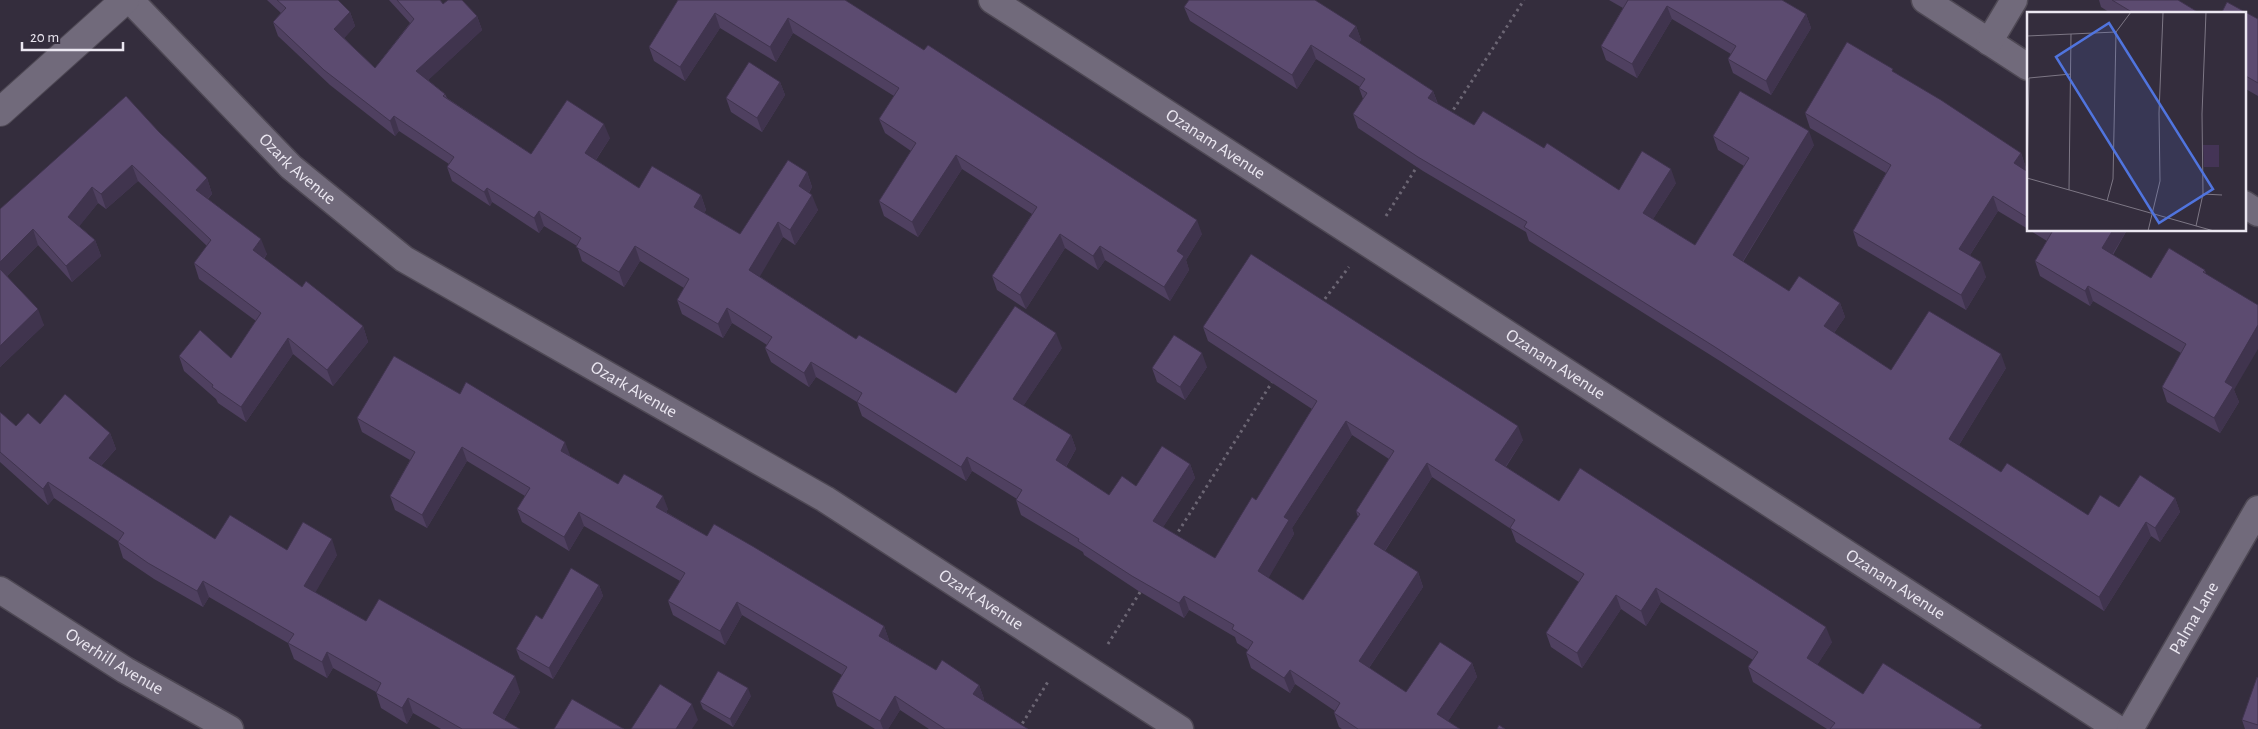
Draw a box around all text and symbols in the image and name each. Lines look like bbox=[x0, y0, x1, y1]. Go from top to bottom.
inset map bbox=[2027, 12, 2246, 231]
scale bar bbox=[22, 20, 124, 52]
text: 20 m bbox=[30, 30, 59, 45]
street label: Ozanam Avenue bbox=[1162, 106, 1268, 183]
street label: Ozark Avenue bbox=[255, 130, 339, 208]
street label: Ozanam Avenue bbox=[1502, 326, 1608, 403]
street label: Ozark Avenue bbox=[587, 358, 680, 422]
street label: Ozanam Avenue bbox=[1842, 546, 1948, 623]
street label: Ozark Avenue bbox=[935, 566, 1026, 634]
street label: Palma Lane bbox=[2166, 579, 2222, 658]
street label: Overhill Avenue bbox=[62, 625, 166, 698]

